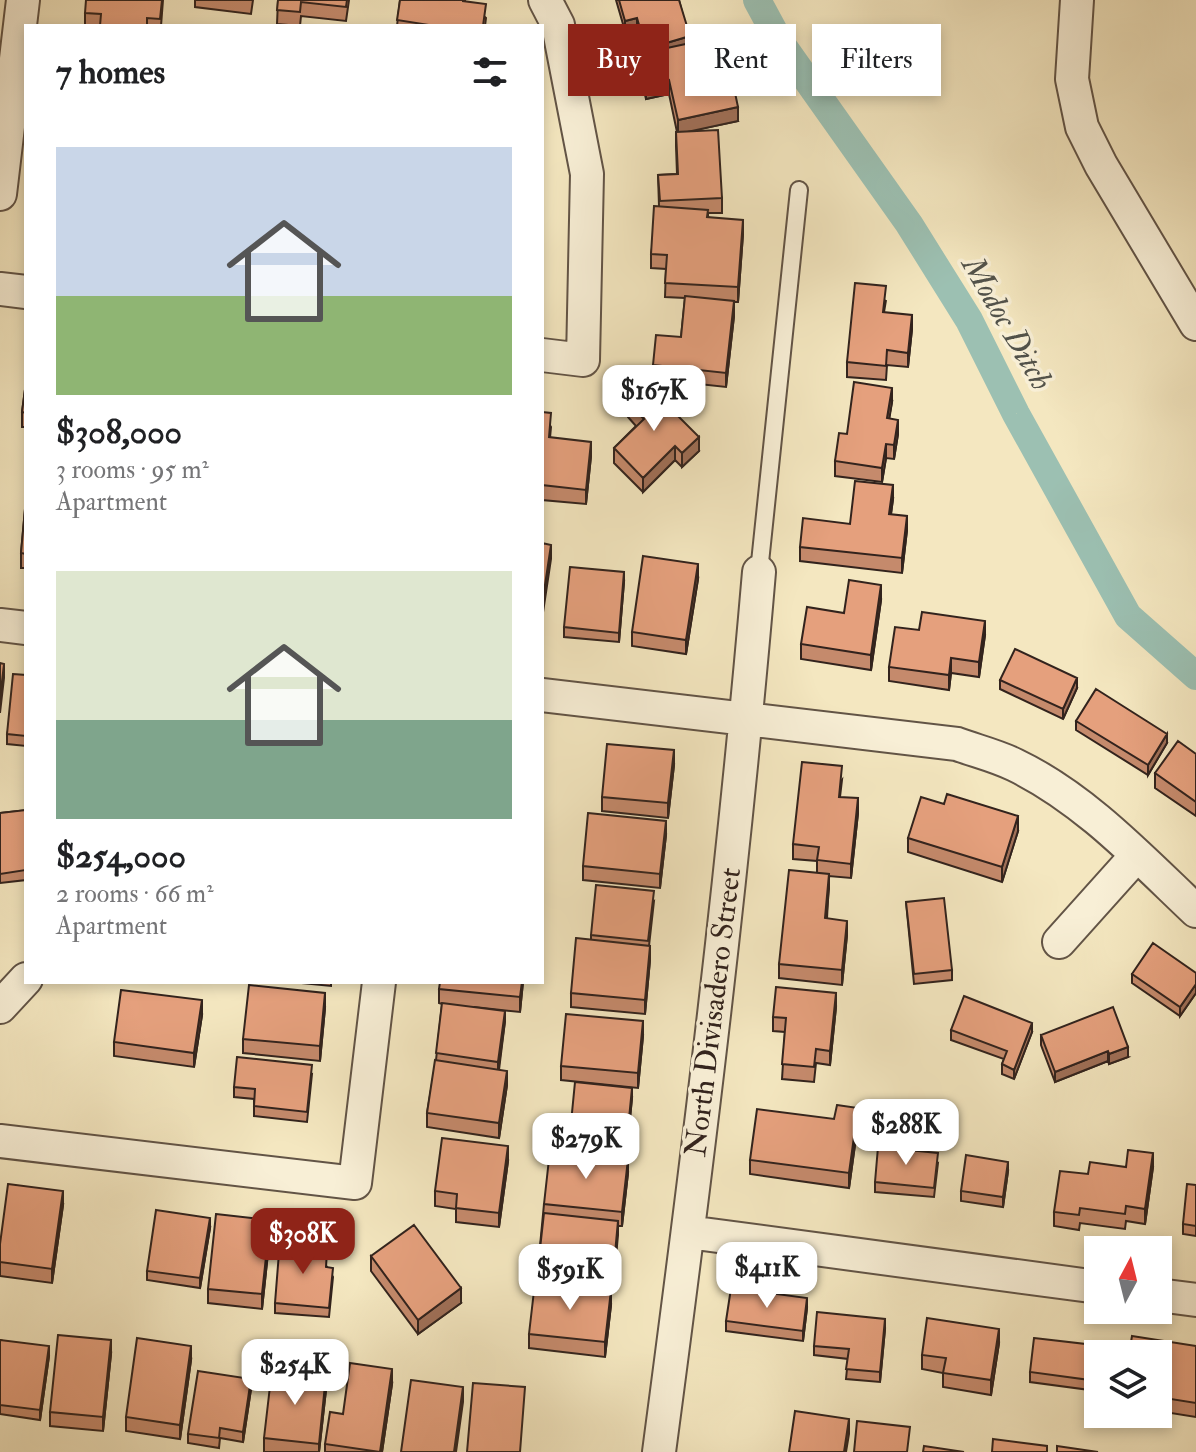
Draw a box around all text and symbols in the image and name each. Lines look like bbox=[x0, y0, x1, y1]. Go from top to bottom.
chip: Buy bbox=[568, 24, 669, 96]
chip: Rent bbox=[685, 24, 796, 96]
chip: Filters bbox=[812, 24, 941, 96]
icon: filters bbox=[468, 50, 512, 94]
text: 7 homes bbox=[56, 51, 165, 94]
icon: home bbox=[212, 199, 356, 343]
water label: Modoc Ditch bbox=[952, 247, 1061, 397]
pin: $167K bbox=[598, 365, 710, 433]
text: $167K bbox=[620, 375, 688, 407]
text: $308,000 bbox=[56, 411, 182, 454]
text: 3 rooms · 95 m² bbox=[56, 454, 209, 486]
text: Apartment bbox=[56, 486, 167, 518]
icon: home bbox=[212, 623, 356, 767]
text: $254,000 bbox=[56, 835, 186, 878]
street label: North Divisadero Street bbox=[677, 865, 749, 1159]
text: 2 rooms · 66 m² bbox=[56, 878, 214, 910]
text: Apartment bbox=[56, 910, 167, 942]
pin: $288K bbox=[850, 1099, 962, 1167]
text: $288K bbox=[871, 1109, 941, 1141]
pin: $279K bbox=[530, 1113, 642, 1181]
text: $279K bbox=[550, 1123, 622, 1155]
pin: $308K bbox=[247, 1208, 359, 1276]
text: $308K bbox=[269, 1218, 337, 1250]
north arrow bbox=[1084, 1236, 1172, 1324]
map controls bbox=[1084, 1236, 1172, 1428]
pin: $411K bbox=[711, 1242, 823, 1310]
pin: $591K bbox=[514, 1244, 626, 1312]
text: $411K bbox=[734, 1252, 800, 1284]
text: $591K bbox=[537, 1254, 603, 1286]
pin: $254K bbox=[239, 1339, 351, 1407]
button: layers bbox=[1084, 1340, 1172, 1428]
text: $254K bbox=[260, 1349, 330, 1381]

